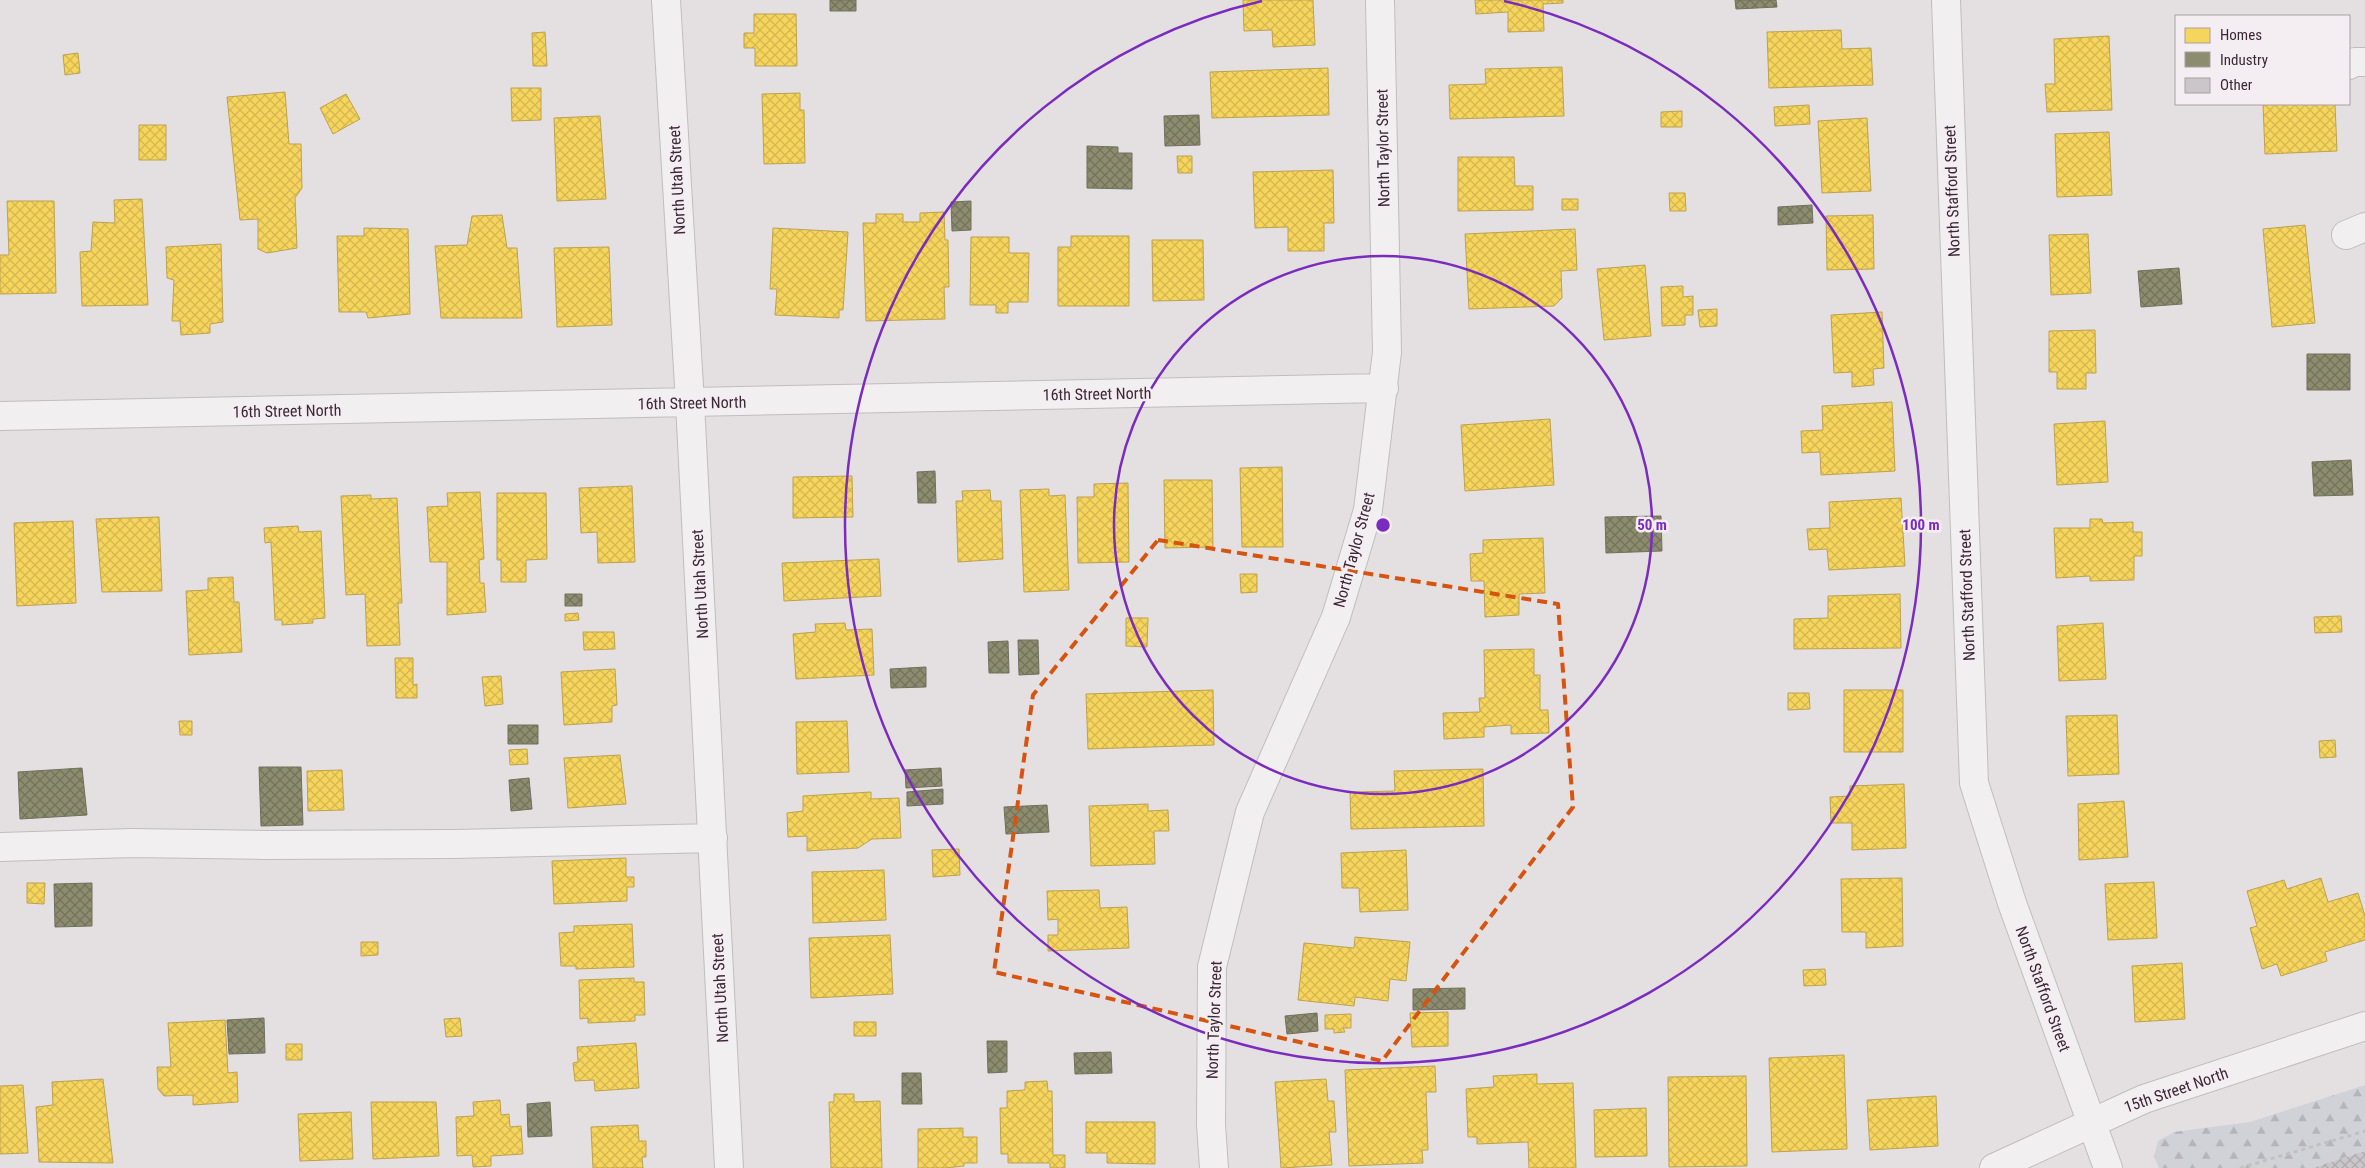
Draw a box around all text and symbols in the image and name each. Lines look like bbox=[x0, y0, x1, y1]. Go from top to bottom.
legend bbox=[2175, 15, 2350, 105]
text: Homes bbox=[2220, 26, 2262, 44]
text: Industry bbox=[2220, 51, 2268, 69]
text: Other bbox=[2220, 76, 2253, 94]
street label: North Taylor Street bbox=[1372, 88, 1394, 207]
street label: North Stafford Street bbox=[1940, 124, 1964, 257]
street label: North Utah Street bbox=[665, 125, 689, 235]
street label: 16th Street North bbox=[1042, 384, 1152, 404]
street label: 16th Street North bbox=[637, 393, 747, 413]
street label: 16th Street North bbox=[232, 401, 342, 421]
street label: North Taylor Street bbox=[1329, 490, 1379, 610]
centre of rings bbox=[1374, 516, 1392, 534]
text: 50 m bbox=[1637, 516, 1667, 534]
text: 100 m bbox=[1902, 516, 1940, 534]
street label: North Stafford Street bbox=[1955, 528, 1979, 661]
street label: North Utah Street bbox=[688, 529, 712, 639]
street label: North Stafford Street bbox=[2011, 924, 2075, 1055]
street label: North Utah Street bbox=[708, 933, 732, 1043]
street label: North Taylor Street bbox=[1202, 960, 1226, 1080]
street label: 15th Street North bbox=[2121, 1063, 2231, 1117]

